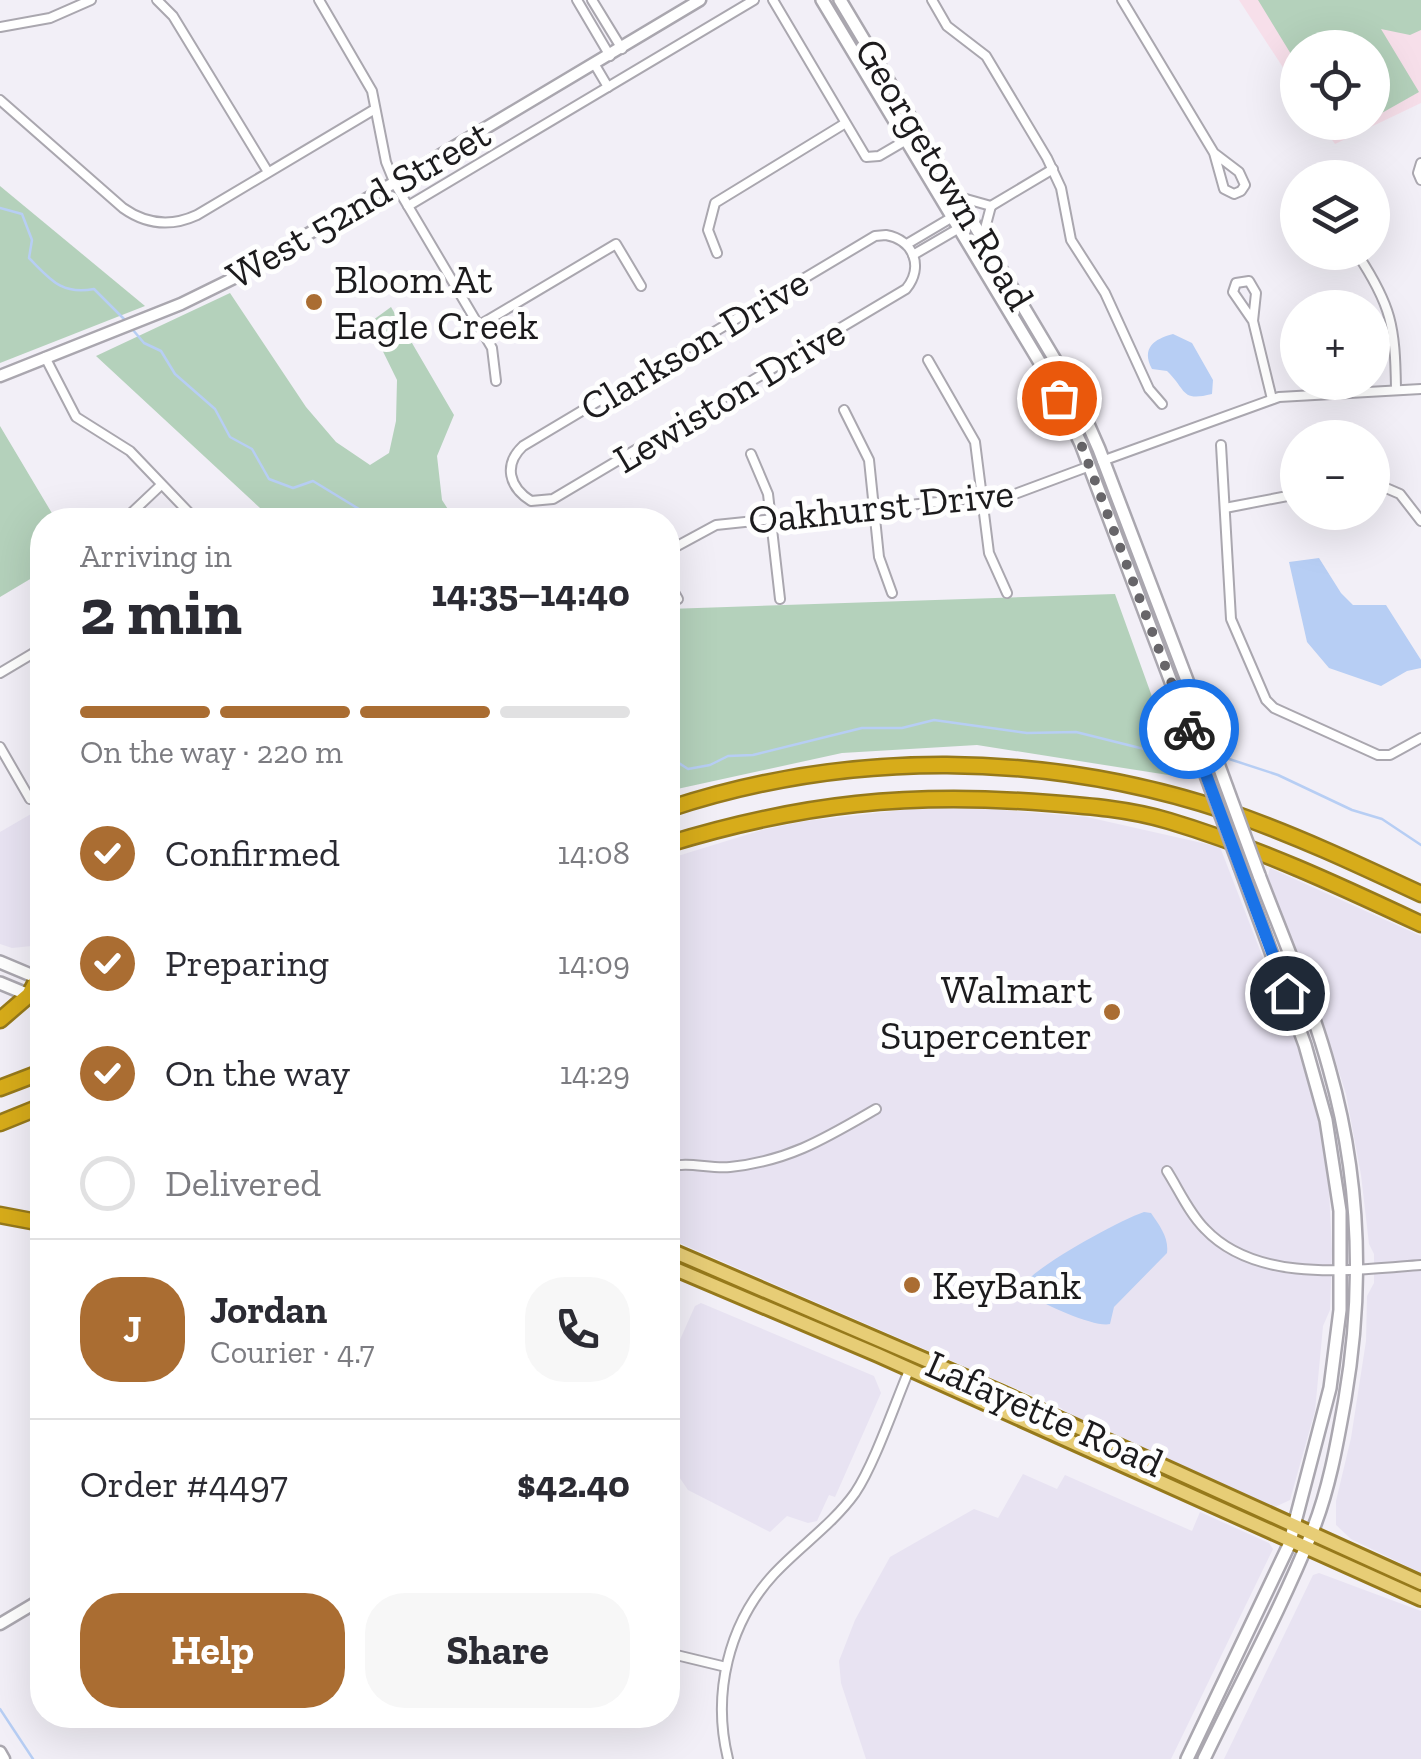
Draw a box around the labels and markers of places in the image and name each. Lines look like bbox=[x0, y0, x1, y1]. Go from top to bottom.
place label: Bloom At Eagle Creek bbox=[334, 255, 539, 349]
marker: Bloom At Eagle Creek bbox=[303, 291, 325, 313]
pin bbox=[1017, 356, 1102, 441]
pin bbox=[1245, 951, 1330, 1036]
place label: Walmart Supercenter bbox=[880, 965, 1092, 1059]
marker: Walmart Supercenter bbox=[1101, 1001, 1123, 1023]
place label: KeyBank bbox=[932, 1261, 1081, 1309]
marker: KeyBank bbox=[901, 1274, 923, 1296]

